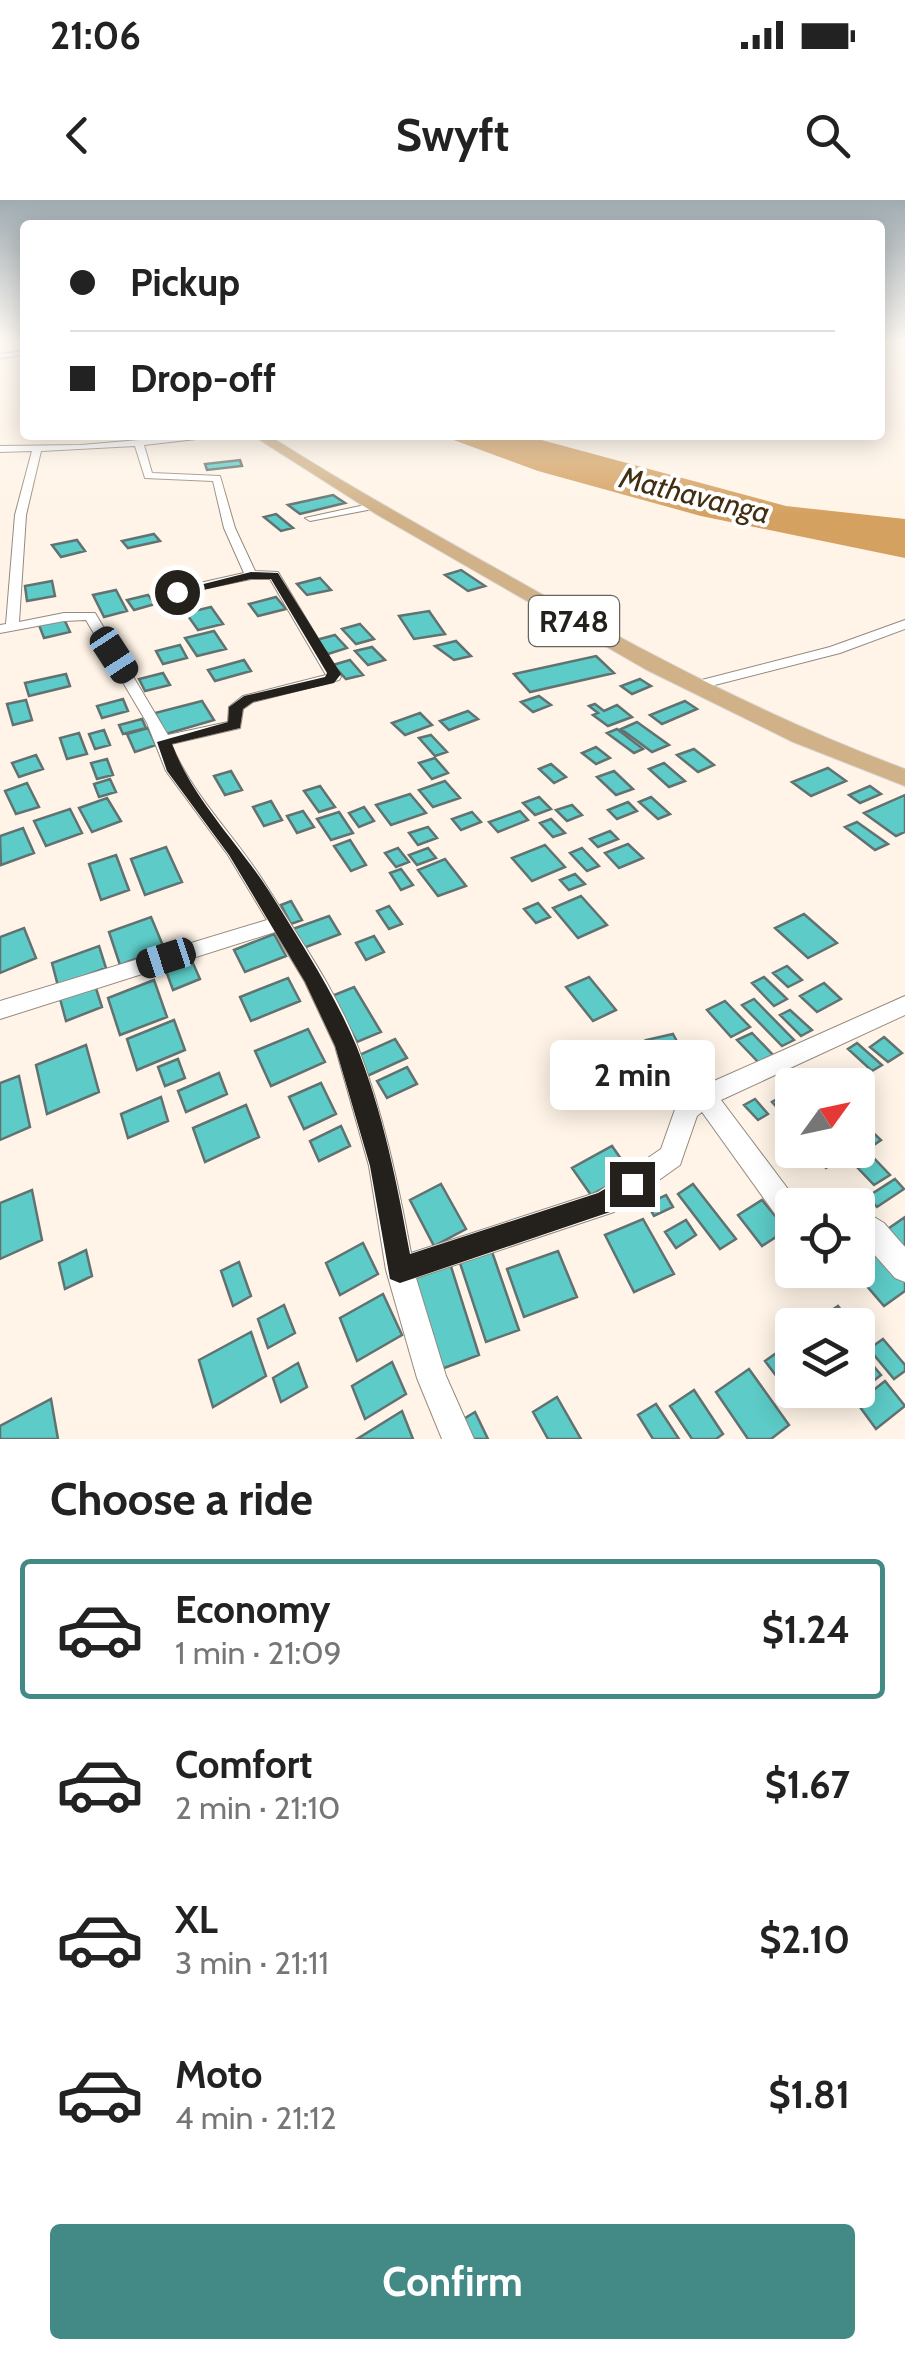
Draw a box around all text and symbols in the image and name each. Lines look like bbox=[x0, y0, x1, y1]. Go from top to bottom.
text: 21:06 bbox=[50, 12, 141, 59]
icon: back bbox=[50, 108, 105, 163]
text: Swyft bbox=[396, 108, 509, 162]
icon: search bbox=[800, 108, 855, 163]
text: Pickup bbox=[130, 259, 240, 306]
text: Drop-off bbox=[130, 355, 276, 402]
water label: Mathavanga bbox=[615, 458, 774, 531]
route start bbox=[155, 570, 200, 615]
road number: R748 bbox=[529, 596, 619, 646]
car bbox=[85, 622, 143, 688]
car bbox=[133, 934, 199, 982]
callout: 2 min bbox=[550, 1039, 714, 1109]
text: 2 min bbox=[594, 1055, 671, 1094]
north arrow bbox=[775, 1068, 875, 1168]
map controls bbox=[775, 1068, 875, 1408]
route end bbox=[610, 1162, 655, 1207]
button: locate bbox=[775, 1188, 875, 1288]
button: layers bbox=[775, 1308, 875, 1408]
text: Choose a ride bbox=[50, 1472, 313, 1526]
icon: car bbox=[55, 1584, 145, 1674]
text: Economy bbox=[175, 1586, 330, 1633]
text: $1.24 bbox=[762, 1606, 850, 1653]
text: 1 min · 21:09 bbox=[175, 1633, 342, 1672]
icon: car bbox=[55, 1739, 145, 1829]
text: Comfort bbox=[175, 1741, 312, 1788]
text: $1.67 bbox=[765, 1761, 850, 1808]
text: 2 min · 21:10 bbox=[175, 1788, 340, 1827]
icon: car bbox=[55, 1894, 145, 1984]
text: XL bbox=[175, 1896, 218, 1943]
text: $2.10 bbox=[759, 1916, 850, 1963]
text: 3 min · 21:11 bbox=[175, 1943, 329, 1982]
icon: car bbox=[55, 2049, 145, 2139]
text: Moto bbox=[175, 2051, 262, 2098]
text: $1.81 bbox=[769, 2071, 850, 2118]
text: 4 min · 21:12 bbox=[175, 2098, 337, 2137]
button: Confirm bbox=[50, 2224, 855, 2339]

